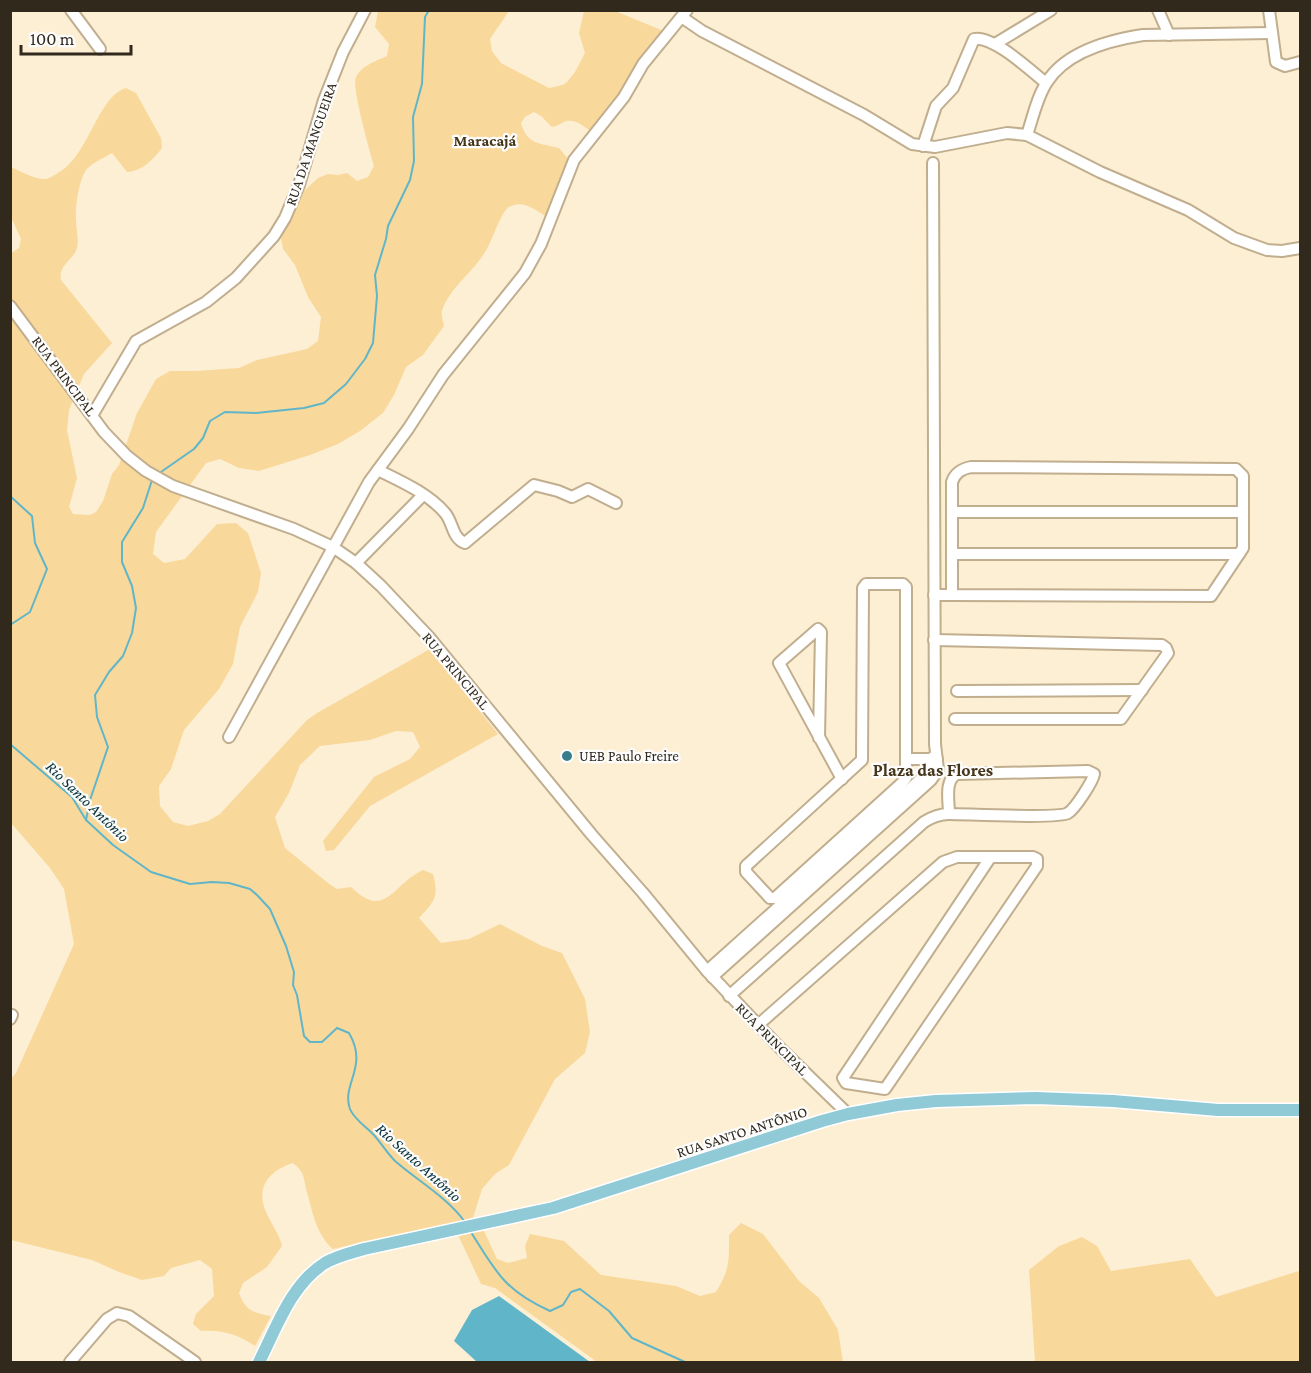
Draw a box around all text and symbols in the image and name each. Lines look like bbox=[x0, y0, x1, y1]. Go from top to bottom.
scale bar bbox=[21, 18, 130, 56]
text: 100 m bbox=[30, 29, 75, 49]
street label: RUA DA MANGUEIRA bbox=[282, 80, 340, 208]
district label: Maracajá bbox=[454, 132, 517, 150]
street label: RUA PRINCIPAL bbox=[29, 333, 99, 419]
street label: RUA PRINCIPAL bbox=[419, 629, 493, 713]
place label: UEB Paulo Freire bbox=[579, 748, 679, 764]
marker: UEB Paulo Freire bbox=[560, 749, 574, 763]
water label: Rio Santo Antônio bbox=[43, 758, 133, 845]
district label: Plaza das Flores bbox=[873, 760, 993, 780]
street label: RUA PRINCIPAL bbox=[733, 1000, 812, 1079]
street label: RUA SANTO ANTÔNIO bbox=[675, 1103, 809, 1161]
water label: Rio Santo Antônio bbox=[373, 1120, 465, 1205]

